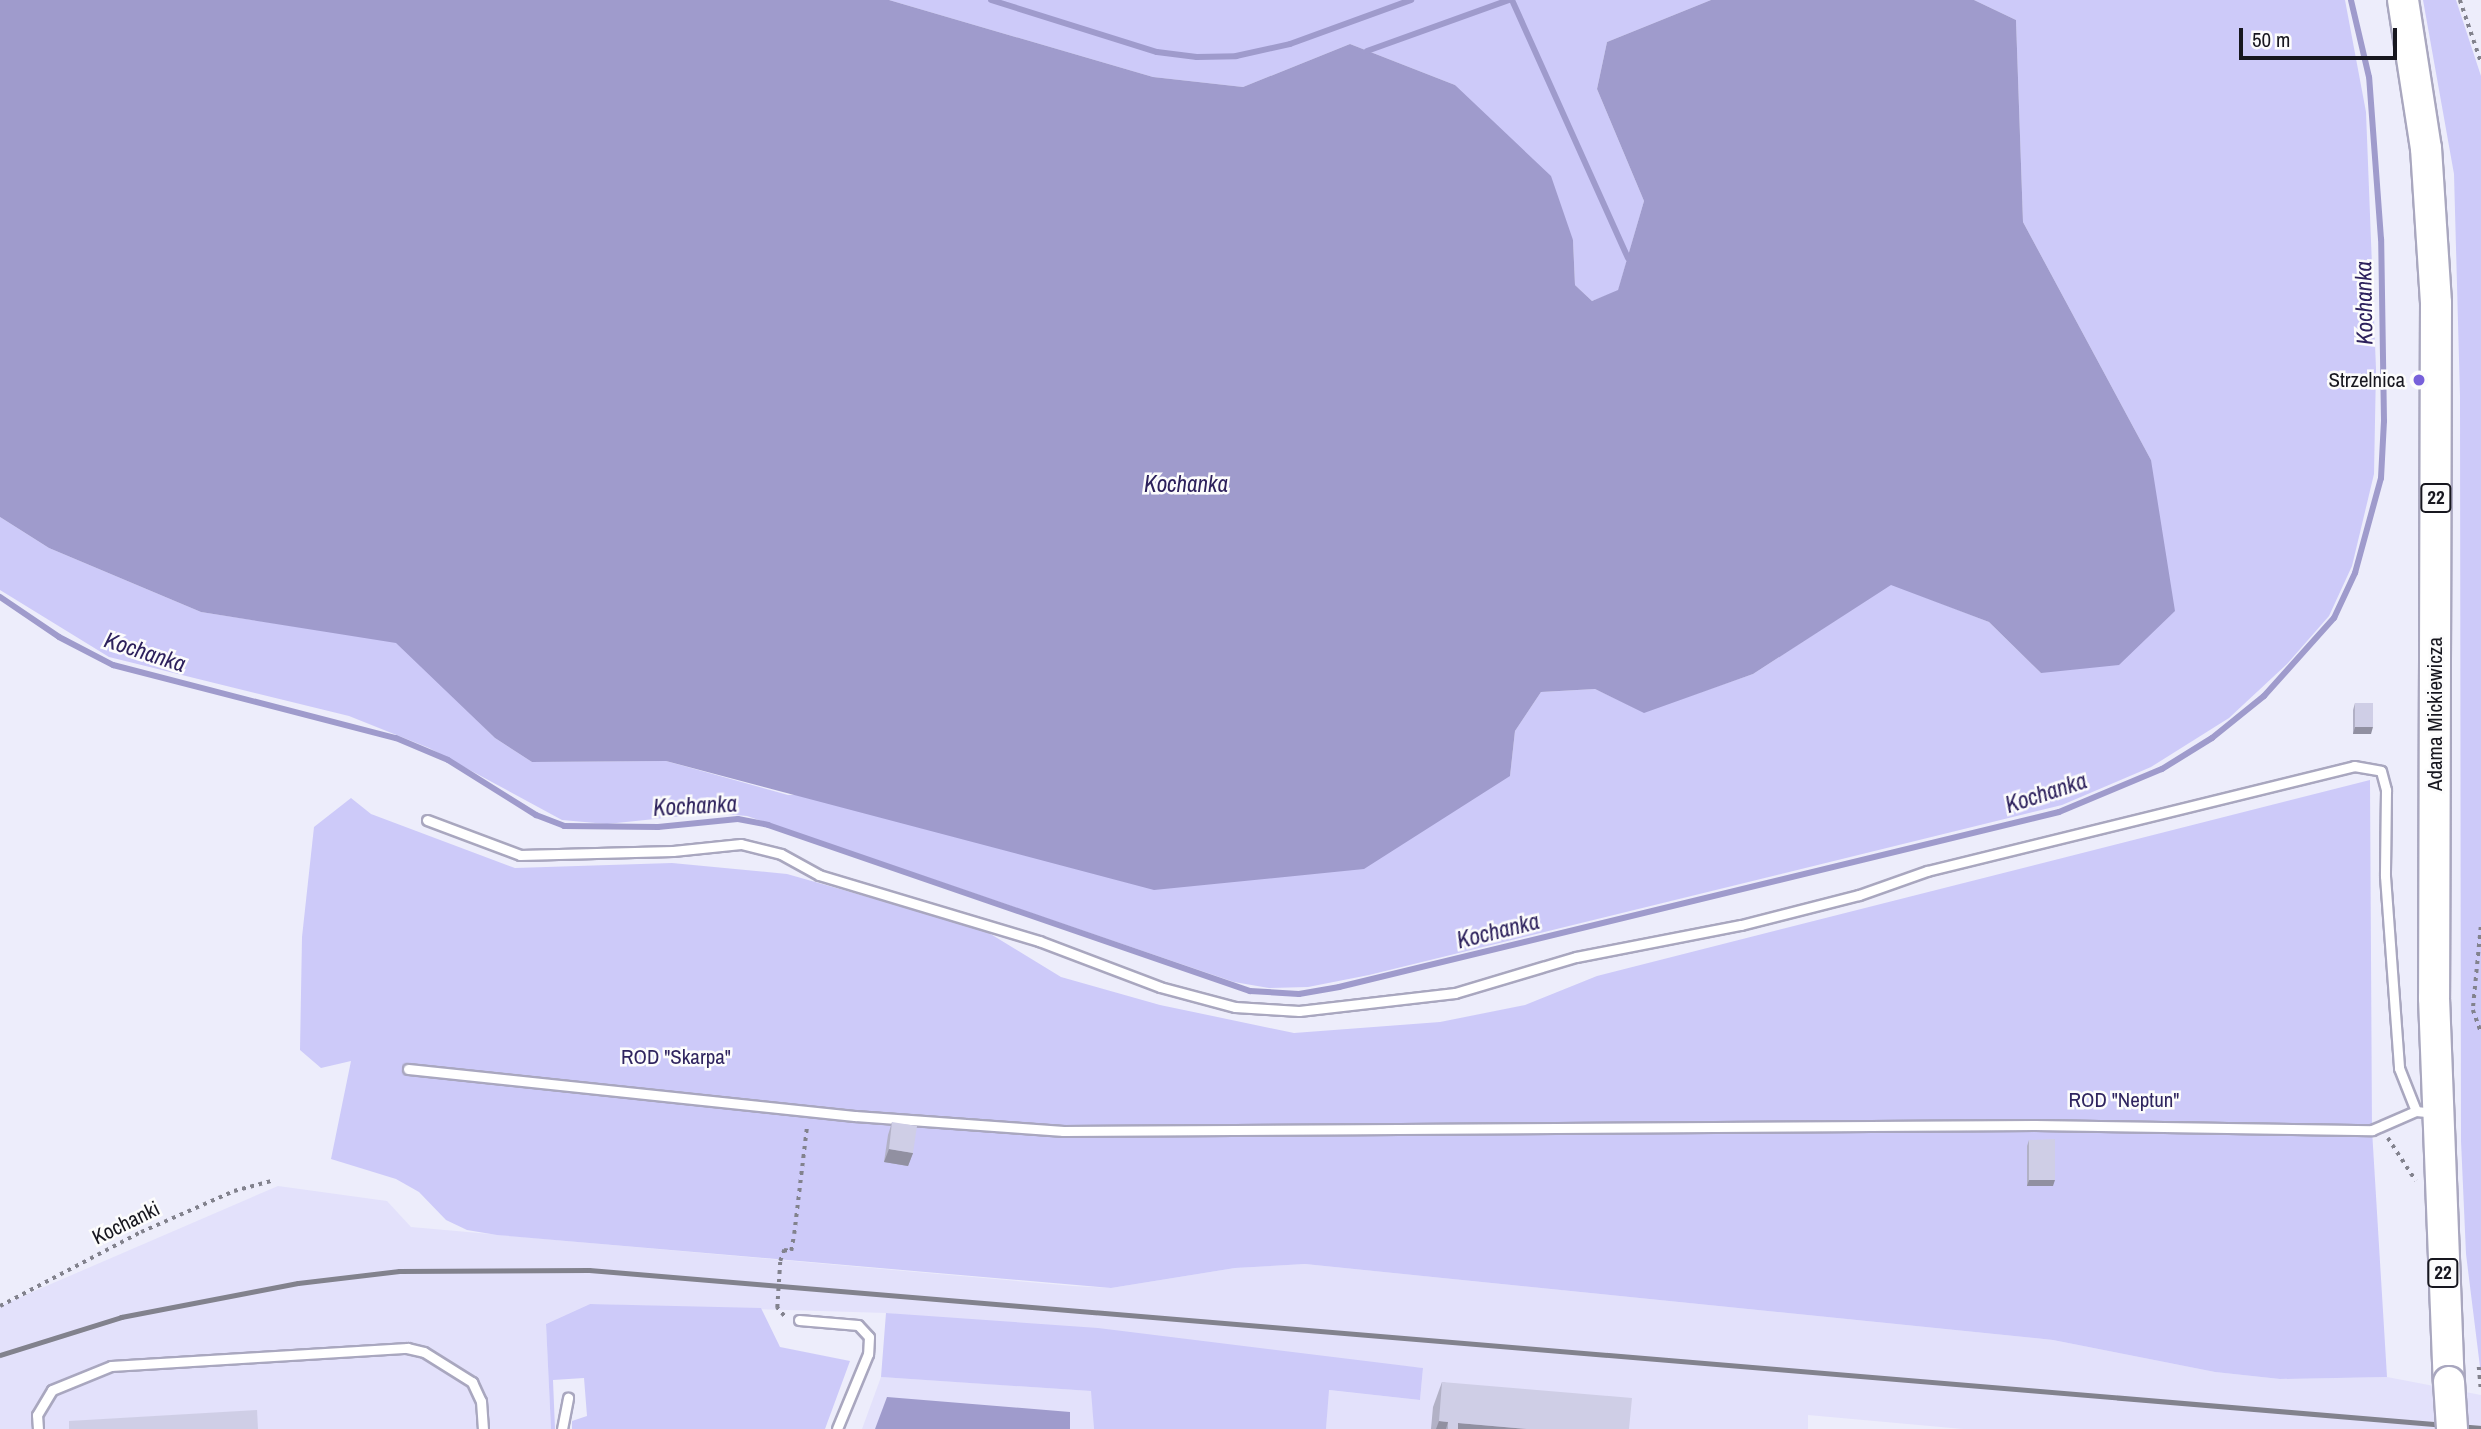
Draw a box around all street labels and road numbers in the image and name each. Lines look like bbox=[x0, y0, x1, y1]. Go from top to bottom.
road number: 22 bbox=[2420, 482, 2452, 513]
street label: Adama Mickiewicza bbox=[2422, 637, 2448, 791]
street label: Kochanki bbox=[88, 1196, 164, 1250]
road number: 22 bbox=[2427, 1258, 2459, 1288]

